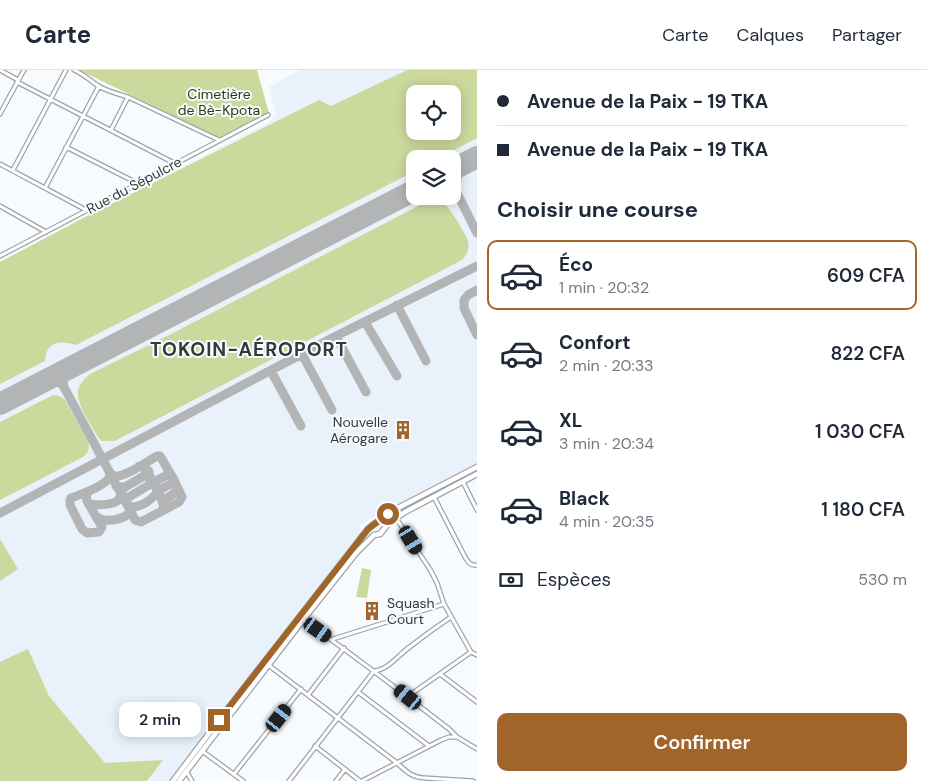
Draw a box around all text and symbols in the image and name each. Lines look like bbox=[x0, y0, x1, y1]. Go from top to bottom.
text: Carte bbox=[25, 19, 91, 50]
text: Carte bbox=[662, 23, 709, 47]
text: Calques bbox=[737, 23, 804, 47]
text: Partager bbox=[832, 23, 902, 47]
park label: Cimetière de Bè-Kpota bbox=[178, 85, 260, 119]
map controls bbox=[406, 85, 461, 205]
button: locate bbox=[406, 85, 461, 140]
text: Avenue de la Paix - 19 TKA bbox=[527, 89, 768, 114]
text: Avenue de la Paix - 19 TKA bbox=[527, 137, 768, 162]
button: layers bbox=[406, 150, 461, 205]
street label: Rue du Sépulcre bbox=[83, 152, 185, 218]
text: Choisir une course bbox=[497, 195, 698, 224]
text: Éco bbox=[559, 252, 593, 277]
icon: car bbox=[499, 253, 544, 298]
text: 609 CFA bbox=[827, 263, 905, 288]
text: 1 min · 20:32 bbox=[559, 277, 649, 298]
text: Confort bbox=[559, 330, 631, 355]
icon: car bbox=[499, 331, 544, 376]
district label: TOKOIN-AÉROPORT bbox=[150, 337, 348, 362]
text: 822 CFA bbox=[831, 341, 905, 366]
text: 2 min · 20:33 bbox=[559, 355, 654, 376]
text: XL bbox=[559, 408, 582, 433]
icon: car bbox=[499, 409, 544, 454]
place label: Nouvelle Aérogare bbox=[330, 413, 388, 447]
building icon: Nouvelle Aérogare bbox=[392, 419, 414, 441]
text: 1 030 CFA bbox=[815, 419, 905, 444]
text: 3 min · 20:34 bbox=[559, 433, 654, 454]
text: Black bbox=[559, 486, 610, 511]
icon: car bbox=[499, 487, 544, 532]
text: 1 180 CFA bbox=[821, 497, 905, 522]
route start bbox=[377, 503, 399, 525]
text: 4 min · 20:35 bbox=[559, 511, 654, 532]
car bbox=[396, 523, 425, 557]
icon: cash bbox=[497, 566, 525, 594]
text: Espèces bbox=[537, 567, 611, 592]
text: 530 m bbox=[858, 569, 907, 590]
place label: Squash Court bbox=[387, 594, 435, 628]
building icon: Squash Court bbox=[361, 600, 383, 622]
car bbox=[301, 615, 334, 645]
car bbox=[391, 682, 424, 712]
callout: 2 min bbox=[119, 702, 202, 738]
car bbox=[263, 702, 294, 734]
text: 2 min bbox=[139, 709, 181, 730]
route end bbox=[208, 709, 230, 731]
button: Confirmer bbox=[497, 713, 907, 771]

